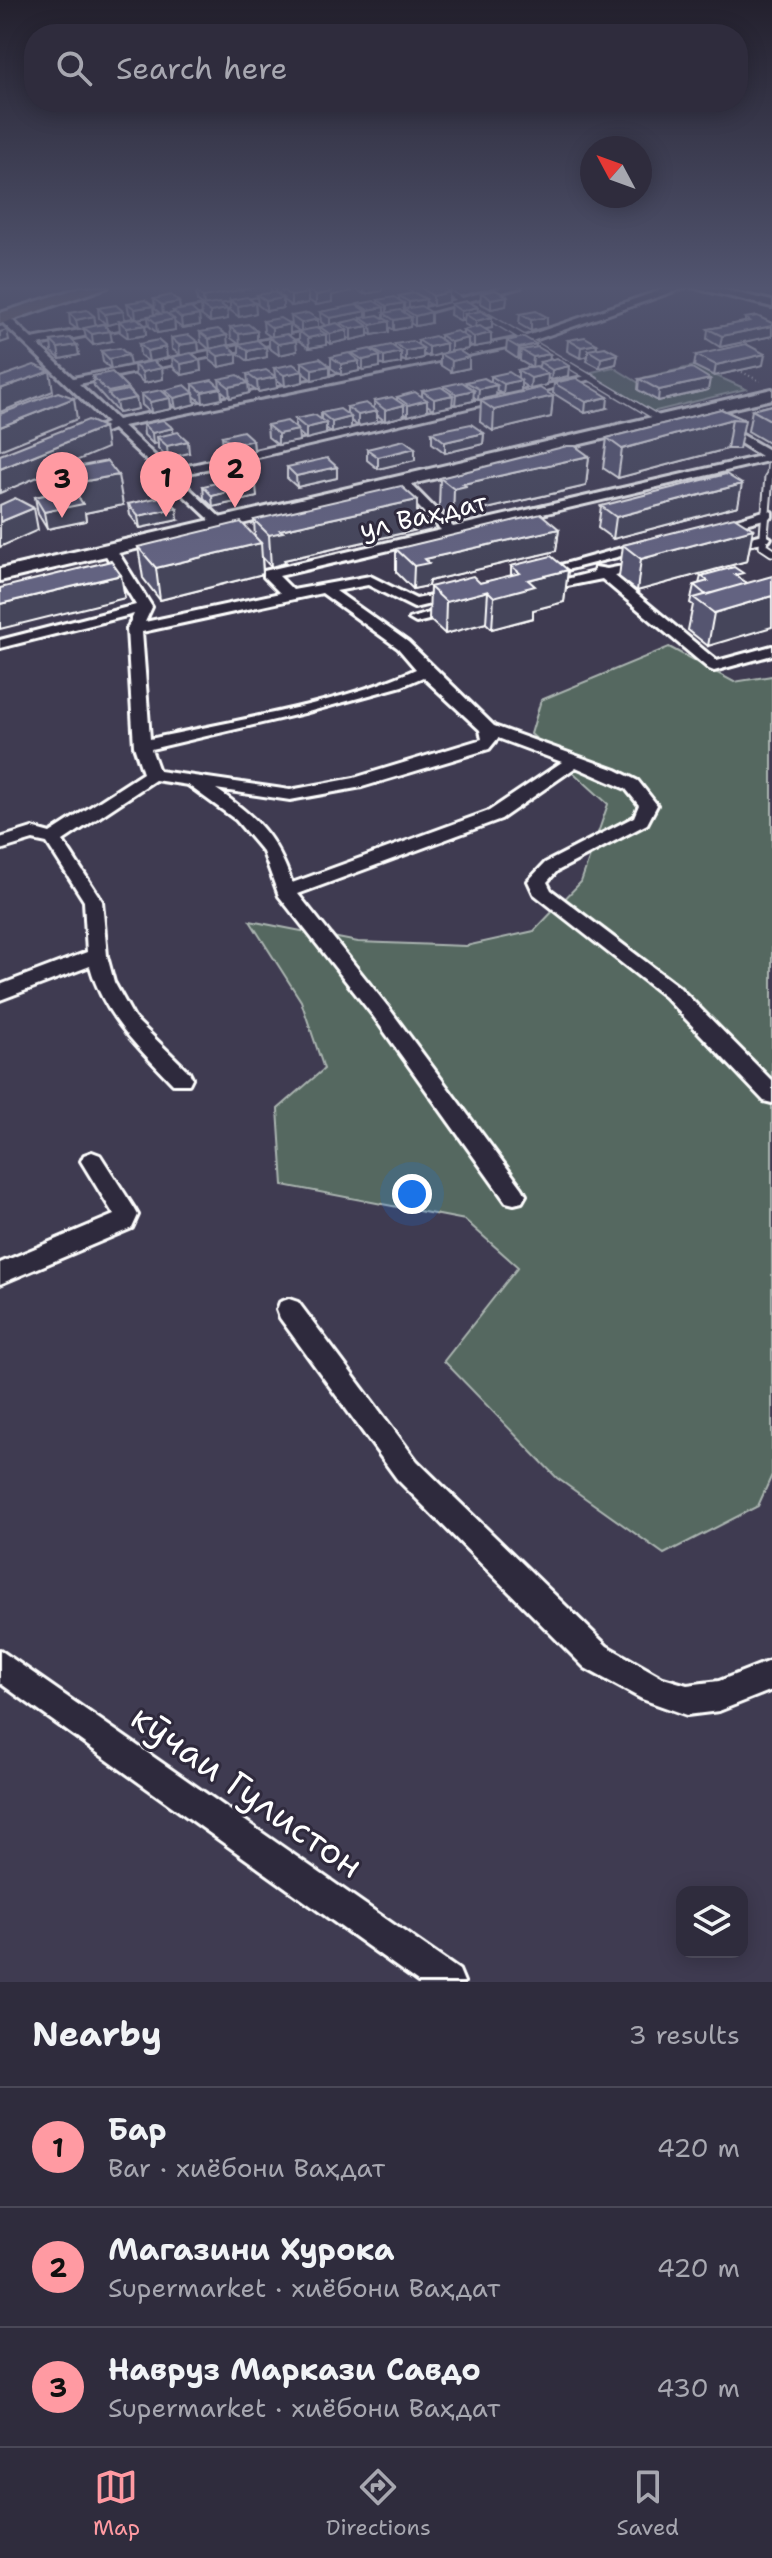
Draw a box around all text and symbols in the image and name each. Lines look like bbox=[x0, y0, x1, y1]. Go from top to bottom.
search box bbox=[24, 24, 748, 112]
icon: search bbox=[52, 46, 96, 90]
text: Search here bbox=[116, 48, 287, 89]
north arrow bbox=[580, 136, 652, 208]
pin: 2 bbox=[209, 442, 261, 508]
pin: 1 bbox=[140, 451, 192, 517]
pin: 3 bbox=[36, 452, 88, 518]
street label: ул Ваҳдат bbox=[356, 483, 491, 547]
your location bbox=[392, 1174, 432, 1214]
street label: кӯчаи Гулистон bbox=[121, 1693, 373, 1889]
map controls bbox=[676, 1886, 748, 1958]
button: layers bbox=[676, 1886, 748, 1958]
text: Nearby bbox=[32, 2011, 162, 2057]
text: 3 results bbox=[628, 2017, 740, 2052]
text: Бар bbox=[108, 2109, 166, 2150]
text: 1 bbox=[52, 2130, 64, 2165]
text: 420 m bbox=[657, 2130, 740, 2165]
text: Bar · хиёбони Ваҳдат bbox=[108, 2150, 385, 2185]
text: Магазини Хурока bbox=[108, 2229, 395, 2270]
text: 2 bbox=[49, 2250, 67, 2285]
text: 420 m bbox=[657, 2250, 740, 2285]
text: Supermarket · хиёбони Ваҳдат bbox=[108, 2270, 500, 2305]
text: Навруз Маркази Савдо bbox=[108, 2349, 481, 2390]
text: 3 bbox=[49, 2370, 67, 2405]
text: 430 m bbox=[656, 2370, 740, 2405]
text: Supermarket · хиёбони Ваҳдат bbox=[108, 2390, 500, 2425]
tab: Map bbox=[93, 2465, 140, 2542]
tab: Directions bbox=[326, 2465, 431, 2542]
tab: Saved bbox=[617, 2465, 679, 2542]

